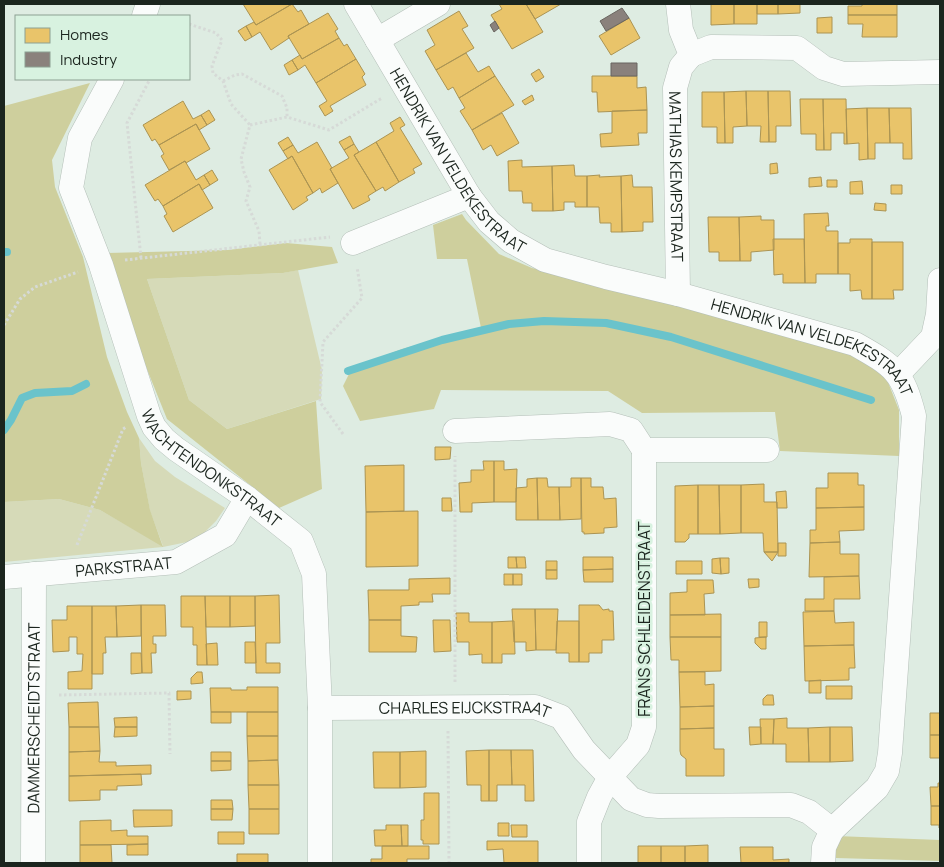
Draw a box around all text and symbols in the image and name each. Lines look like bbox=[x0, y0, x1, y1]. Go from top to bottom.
legend bbox=[15, 15, 190, 80]
text: Homes bbox=[60, 24, 109, 45]
text: Industry bbox=[60, 49, 117, 70]
street label: HENDRIK VAN VELDEKESTRAAT bbox=[385, 64, 531, 259]
street label: MATHIAS KEMPSTRAAT bbox=[664, 91, 689, 262]
street label: HENDRIK VAN VELDEKESTRAAT bbox=[708, 293, 918, 399]
street label: WACHTENDONKSTRAAT bbox=[136, 406, 286, 532]
street label: FRANS SCHLEIDENSTRAAT bbox=[633, 521, 655, 717]
street label: PARKSTRAAT bbox=[74, 551, 173, 582]
street label: DAMMERSCHEIDTSTRAAT bbox=[22, 622, 45, 813]
street label: CHARLES EIJCKSTRAAT bbox=[379, 696, 554, 723]

